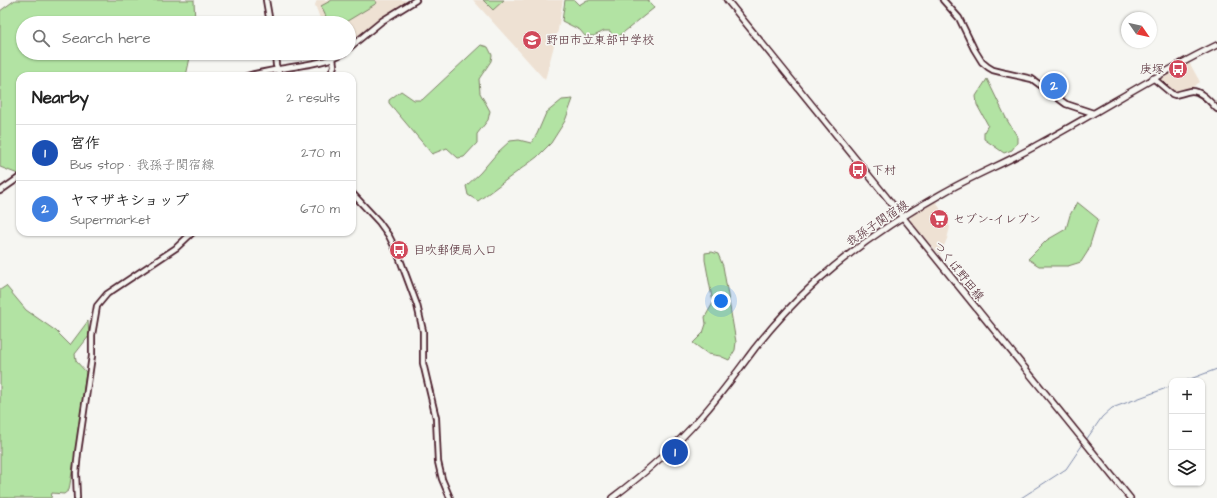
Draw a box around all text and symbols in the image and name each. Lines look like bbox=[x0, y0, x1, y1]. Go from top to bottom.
north arrow bbox=[1121, 12, 1157, 48]
search box bbox=[16, 16, 356, 60]
icon: search bbox=[30, 27, 52, 49]
text: Search here bbox=[62, 28, 151, 49]
school or university icon: 野田市立東部中学校 bbox=[521, 29, 543, 51]
place label: 野田市立東部中学校 bbox=[546, 32, 654, 49]
bus stop icon: 庚塚 bbox=[1167, 58, 1189, 80]
place label: 庚塚 bbox=[1140, 61, 1164, 78]
pin: 2 bbox=[1041, 71, 1067, 101]
text: Nearby bbox=[32, 86, 89, 110]
text: 2 results bbox=[286, 89, 340, 107]
text: 宮作 bbox=[70, 133, 100, 154]
text: 1 bbox=[44, 144, 46, 162]
text: 270 m bbox=[301, 144, 340, 162]
text: Bus stop · 我孫子関宿線 bbox=[70, 156, 214, 174]
bus stop icon: 下村 bbox=[847, 159, 869, 181]
place label: 下村 bbox=[872, 162, 896, 179]
text: ヤマザキショップ bbox=[70, 190, 189, 211]
street label: 我孫子関宿線 bbox=[843, 196, 912, 251]
text: 2 bbox=[41, 200, 49, 218]
text: 670 m bbox=[300, 200, 340, 218]
supermarket icon: セブン-イレブン bbox=[928, 208, 950, 230]
text: Supermarket bbox=[70, 211, 151, 229]
place label: セブン-イレブン bbox=[953, 211, 1041, 228]
street label: つくば野田線 bbox=[929, 238, 988, 305]
bus stop icon: 目吹郵便局入口 bbox=[388, 239, 410, 261]
place label: 目吹郵便局入口 bbox=[413, 242, 497, 259]
your location bbox=[711, 291, 731, 311]
map controls bbox=[1169, 378, 1205, 486]
button: + bbox=[1169, 378, 1205, 414]
button: − bbox=[1169, 414, 1205, 450]
pin: 1 bbox=[662, 437, 688, 467]
button: layers bbox=[1169, 450, 1205, 486]

